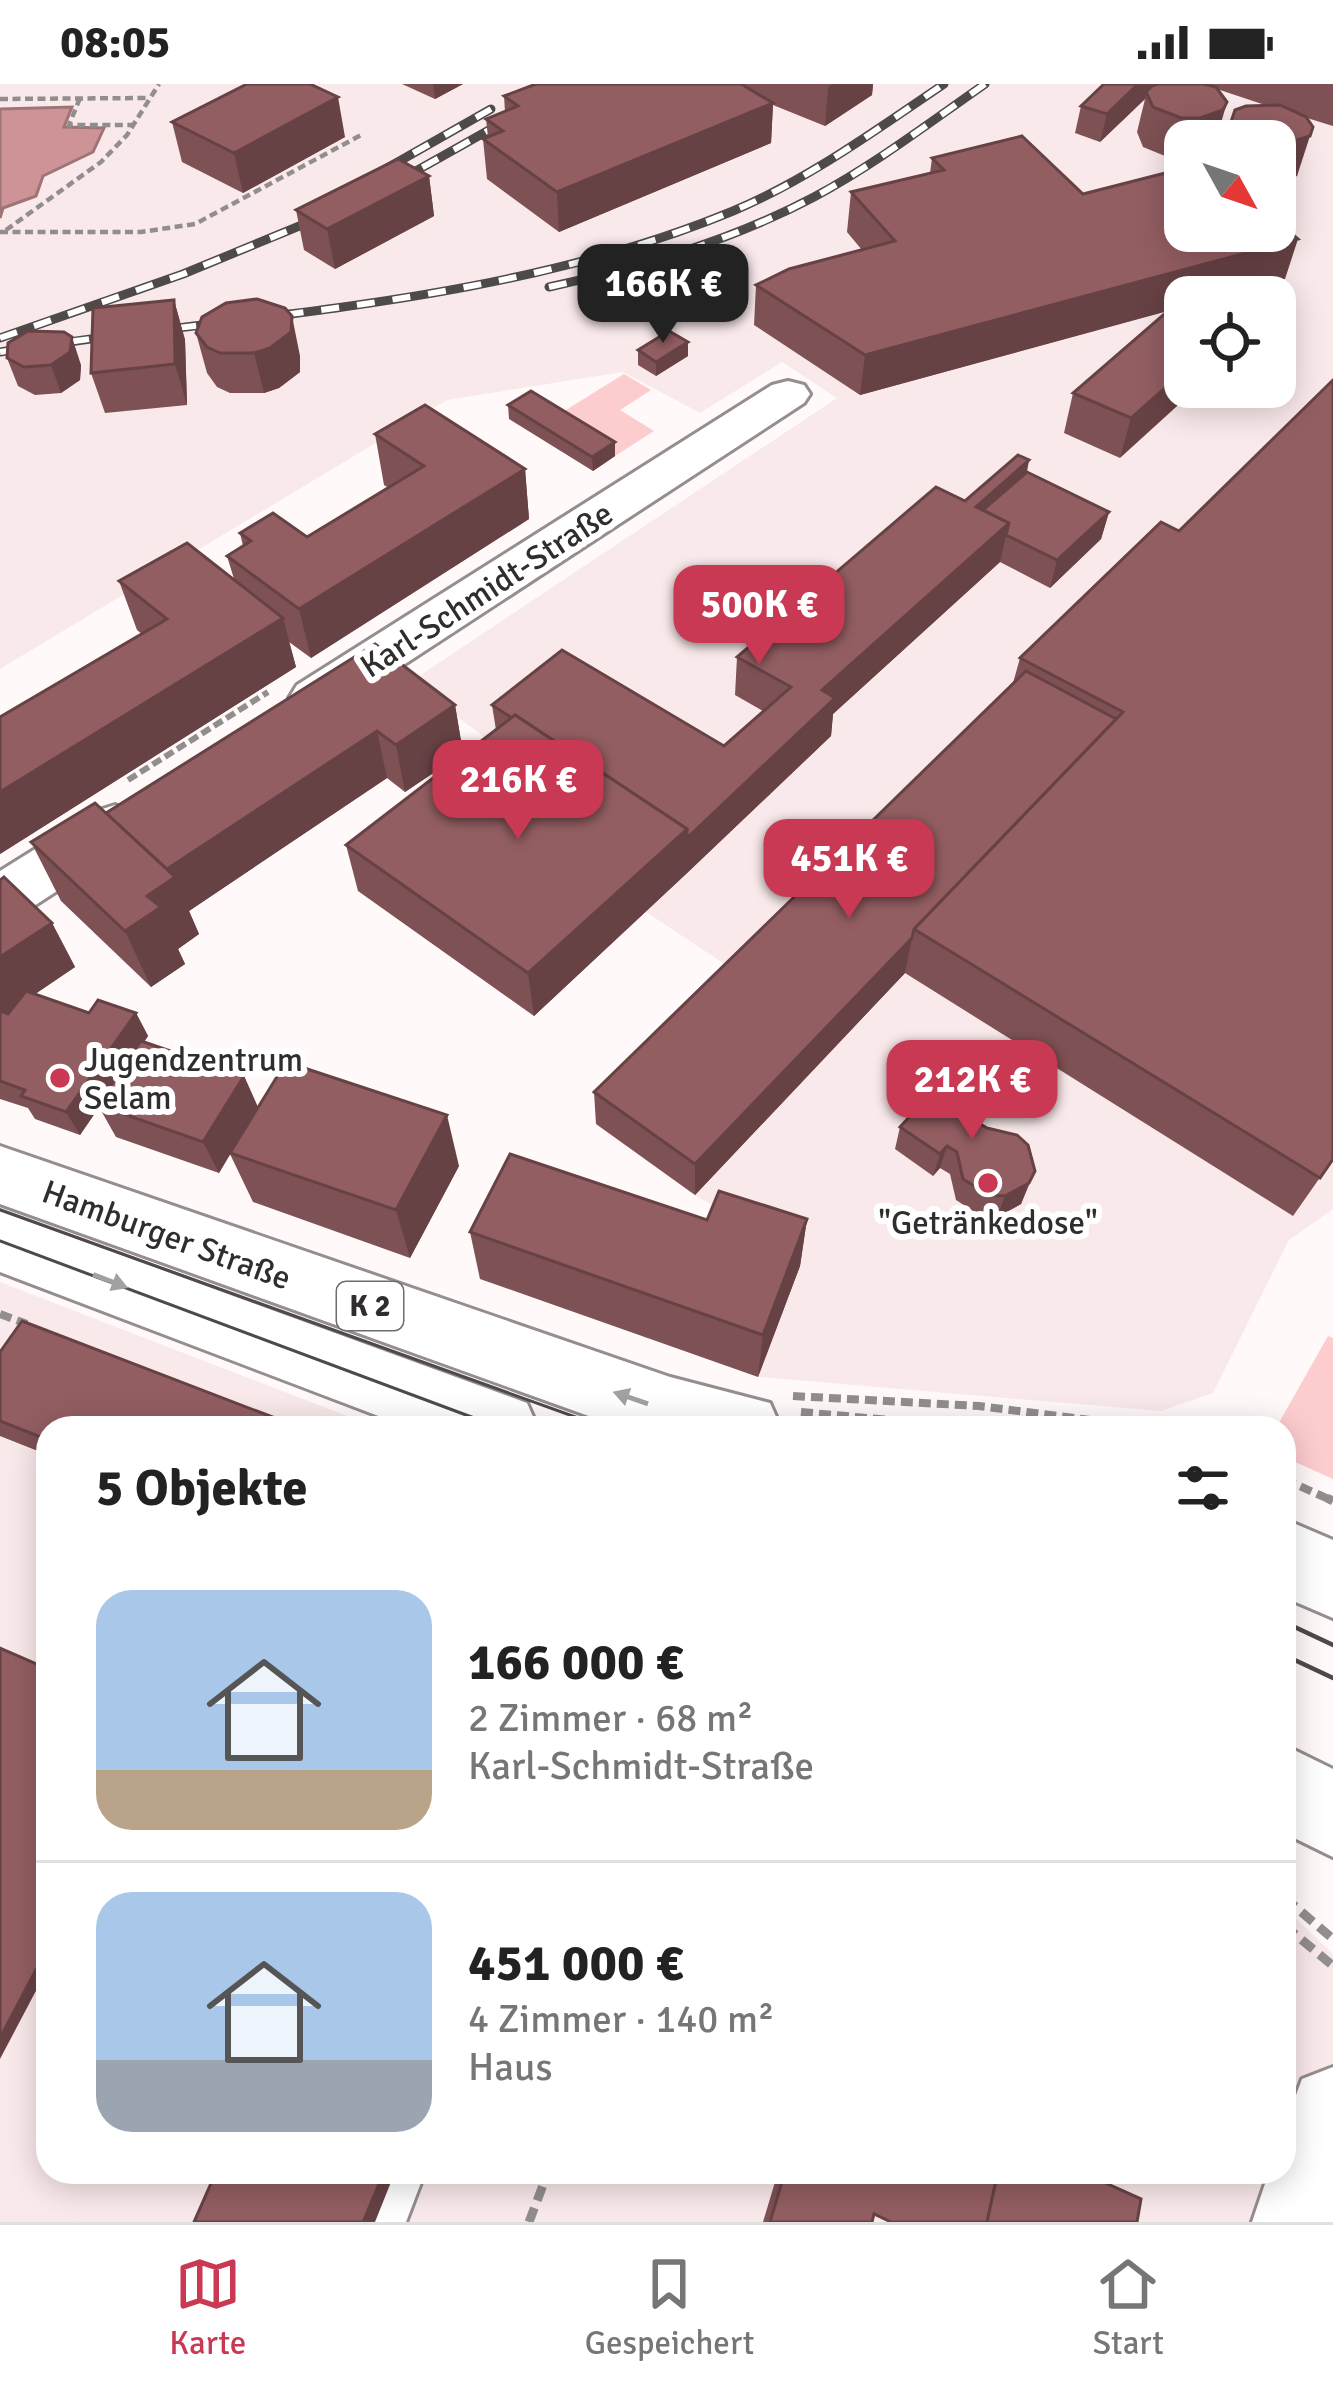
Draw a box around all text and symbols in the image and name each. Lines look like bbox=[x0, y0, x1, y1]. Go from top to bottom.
text: 08:05 bbox=[60, 15, 170, 70]
north arrow bbox=[1164, 120, 1296, 252]
map controls bbox=[1164, 120, 1296, 408]
pin: 166K € bbox=[565, 244, 761, 346]
text: 166K € bbox=[604, 259, 722, 307]
button: locate bbox=[1164, 276, 1296, 408]
street label: Karl-Schmidt-Straße bbox=[353, 493, 621, 687]
pin: 500K € bbox=[661, 565, 857, 667]
text: 500K € bbox=[700, 580, 818, 628]
pin: 216K € bbox=[420, 740, 616, 842]
text: 216K € bbox=[459, 755, 577, 803]
pin: 451K € bbox=[751, 819, 947, 921]
text: 451K € bbox=[790, 834, 908, 882]
place label: Jugendzentrum Selam bbox=[84, 1040, 303, 1119]
pin: 212K € bbox=[874, 1040, 1070, 1142]
text: 212K € bbox=[913, 1055, 1031, 1103]
marker: Jugendzentrum Selam bbox=[47, 1065, 73, 1091]
marker: "Getränkedose" bbox=[975, 1170, 1001, 1196]
street label: Hamburger Straße bbox=[37, 1171, 296, 1299]
place label: "Getränkedose" bbox=[878, 1203, 1098, 1244]
one-way arrow bbox=[92, 1273, 128, 1292]
road number: K 2 bbox=[337, 1282, 403, 1330]
one-way arrow bbox=[612, 1387, 649, 1406]
icon: filters bbox=[1170, 1455, 1236, 1521]
text: 5 Objekte bbox=[96, 1457, 308, 1520]
text: 166 000 € bbox=[468, 1631, 683, 1694]
icon: home bbox=[192, 1638, 336, 1782]
text: 2 Zimmer · 68 m² bbox=[468, 1694, 753, 1742]
text: Karl-Schmidt-Straße bbox=[468, 1742, 814, 1790]
text: 451 000 € bbox=[468, 1932, 683, 1995]
icon: home bbox=[192, 1940, 336, 2084]
text: 4 Zimmer · 140 m² bbox=[468, 1995, 774, 2043]
text: Haus bbox=[468, 2043, 552, 2091]
tab: Karte bbox=[169, 2251, 246, 2364]
tab: Gespeichert bbox=[585, 2251, 754, 2364]
tab: Start bbox=[1093, 2251, 1164, 2364]

